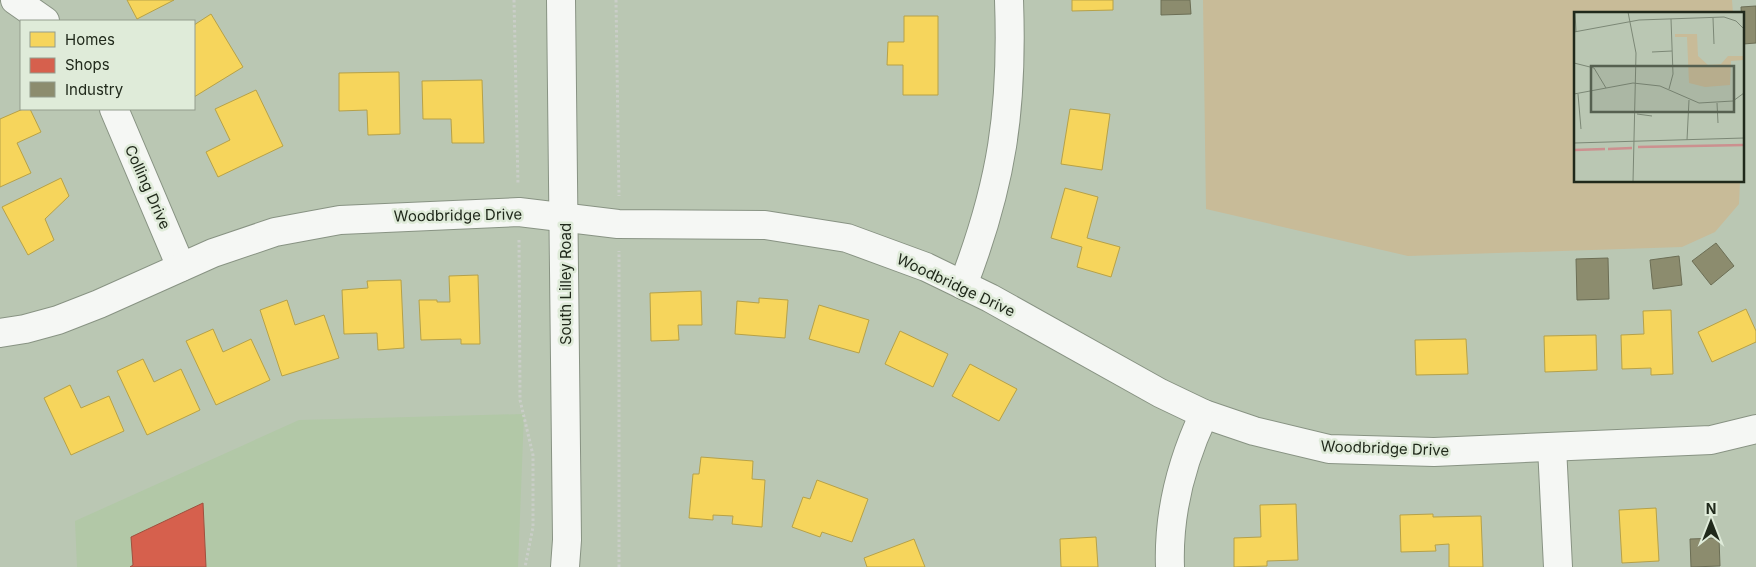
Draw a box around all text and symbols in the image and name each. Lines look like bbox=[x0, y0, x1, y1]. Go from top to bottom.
inset map bbox=[1574, 12, 1744, 182]
legend bbox=[20, 20, 195, 110]
text: Homes bbox=[65, 30, 115, 49]
text: Shops bbox=[65, 55, 110, 74]
text: Industry bbox=[65, 80, 124, 99]
street label: Colling Drive bbox=[121, 142, 175, 232]
street label: Woodbridge Drive bbox=[394, 204, 522, 226]
street label: South Lilley Road bbox=[556, 223, 575, 345]
street label: Woodbridge Drive bbox=[894, 249, 1018, 321]
street label: Woodbridge Drive bbox=[1320, 436, 1450, 460]
north arrow bbox=[1686, 497, 1736, 547]
text: N bbox=[1706, 500, 1716, 517]

